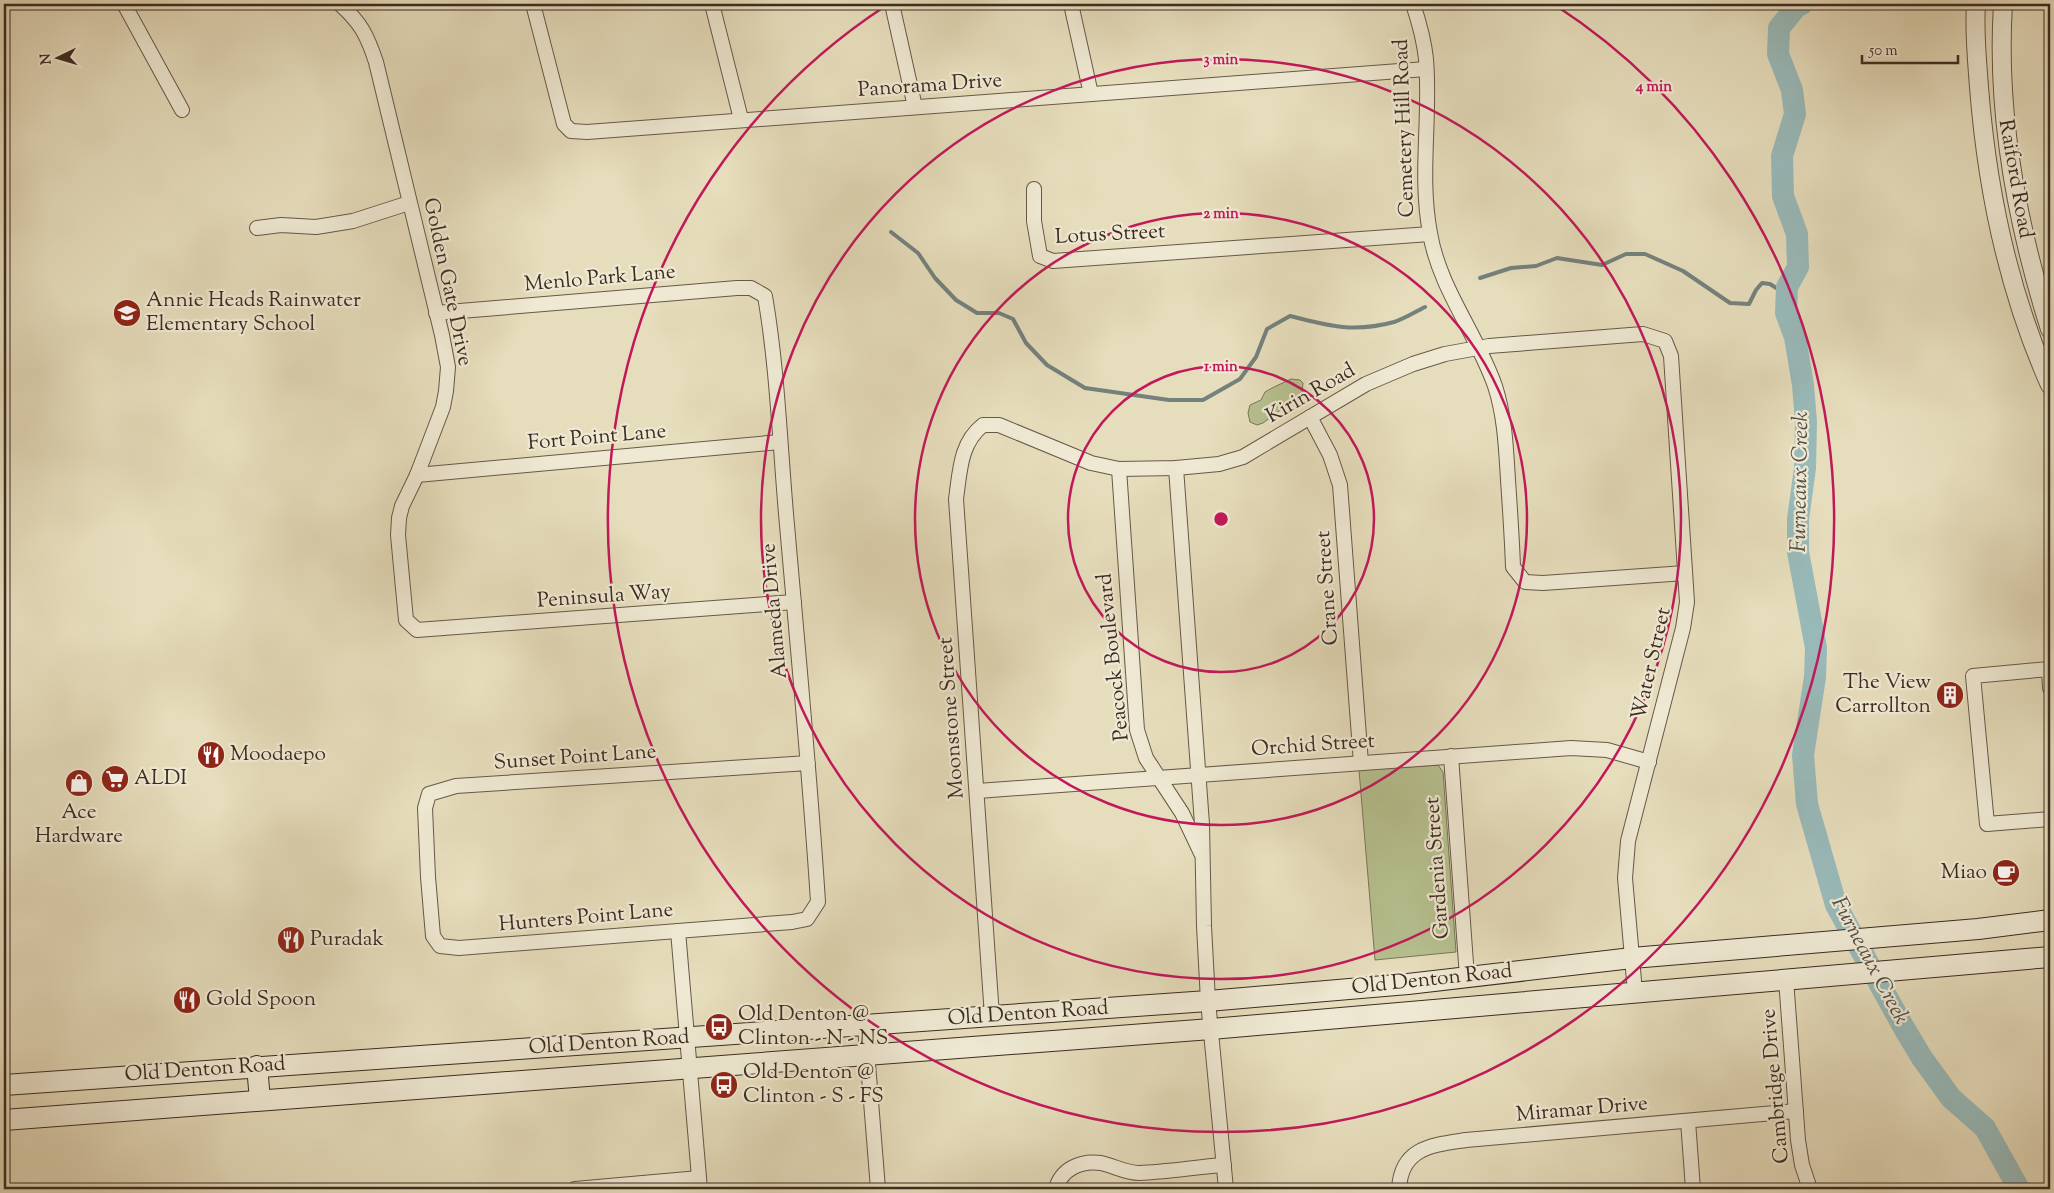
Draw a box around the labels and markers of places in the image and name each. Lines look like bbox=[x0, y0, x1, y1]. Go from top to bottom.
place label: Annie Heads Rainwater Elementary School bbox=[146, 286, 361, 340]
school or university icon: Annie Heads Rainwater Elementary School bbox=[112, 298, 142, 328]
centre of rings bbox=[1212, 510, 1230, 528]
place label: The View Carrollton bbox=[1835, 668, 1931, 722]
building icon: The View Carrollton bbox=[1935, 680, 1965, 710]
restaurant icon: Moodaepo bbox=[196, 740, 226, 770]
place label: Moodaepo bbox=[230, 740, 326, 770]
supermarket icon: ALDI bbox=[100, 764, 130, 794]
place label: ALDI bbox=[134, 764, 187, 794]
shop icon: Ace Hardware bbox=[64, 768, 94, 798]
place label: Ace Hardware bbox=[35, 798, 123, 852]
place label: Miao bbox=[1941, 858, 1987, 888]
cafe icon: Miao bbox=[1991, 858, 2021, 888]
restaurant icon: Puradak bbox=[276, 925, 306, 955]
place label: Puradak bbox=[310, 925, 384, 955]
restaurant icon: Gold Spoon bbox=[172, 985, 202, 1015]
place label: Gold Spoon bbox=[206, 985, 316, 1015]
place label: Old Denton @ Clinton - N - NS bbox=[738, 1000, 888, 1054]
bus stop icon: Old Denton @ Clinton - N - NS bbox=[704, 1012, 734, 1042]
place label: Old Denton @ Clinton - S - FS bbox=[743, 1058, 884, 1112]
bus stop icon: Old Denton @ Clinton - S - FS bbox=[709, 1070, 739, 1100]

